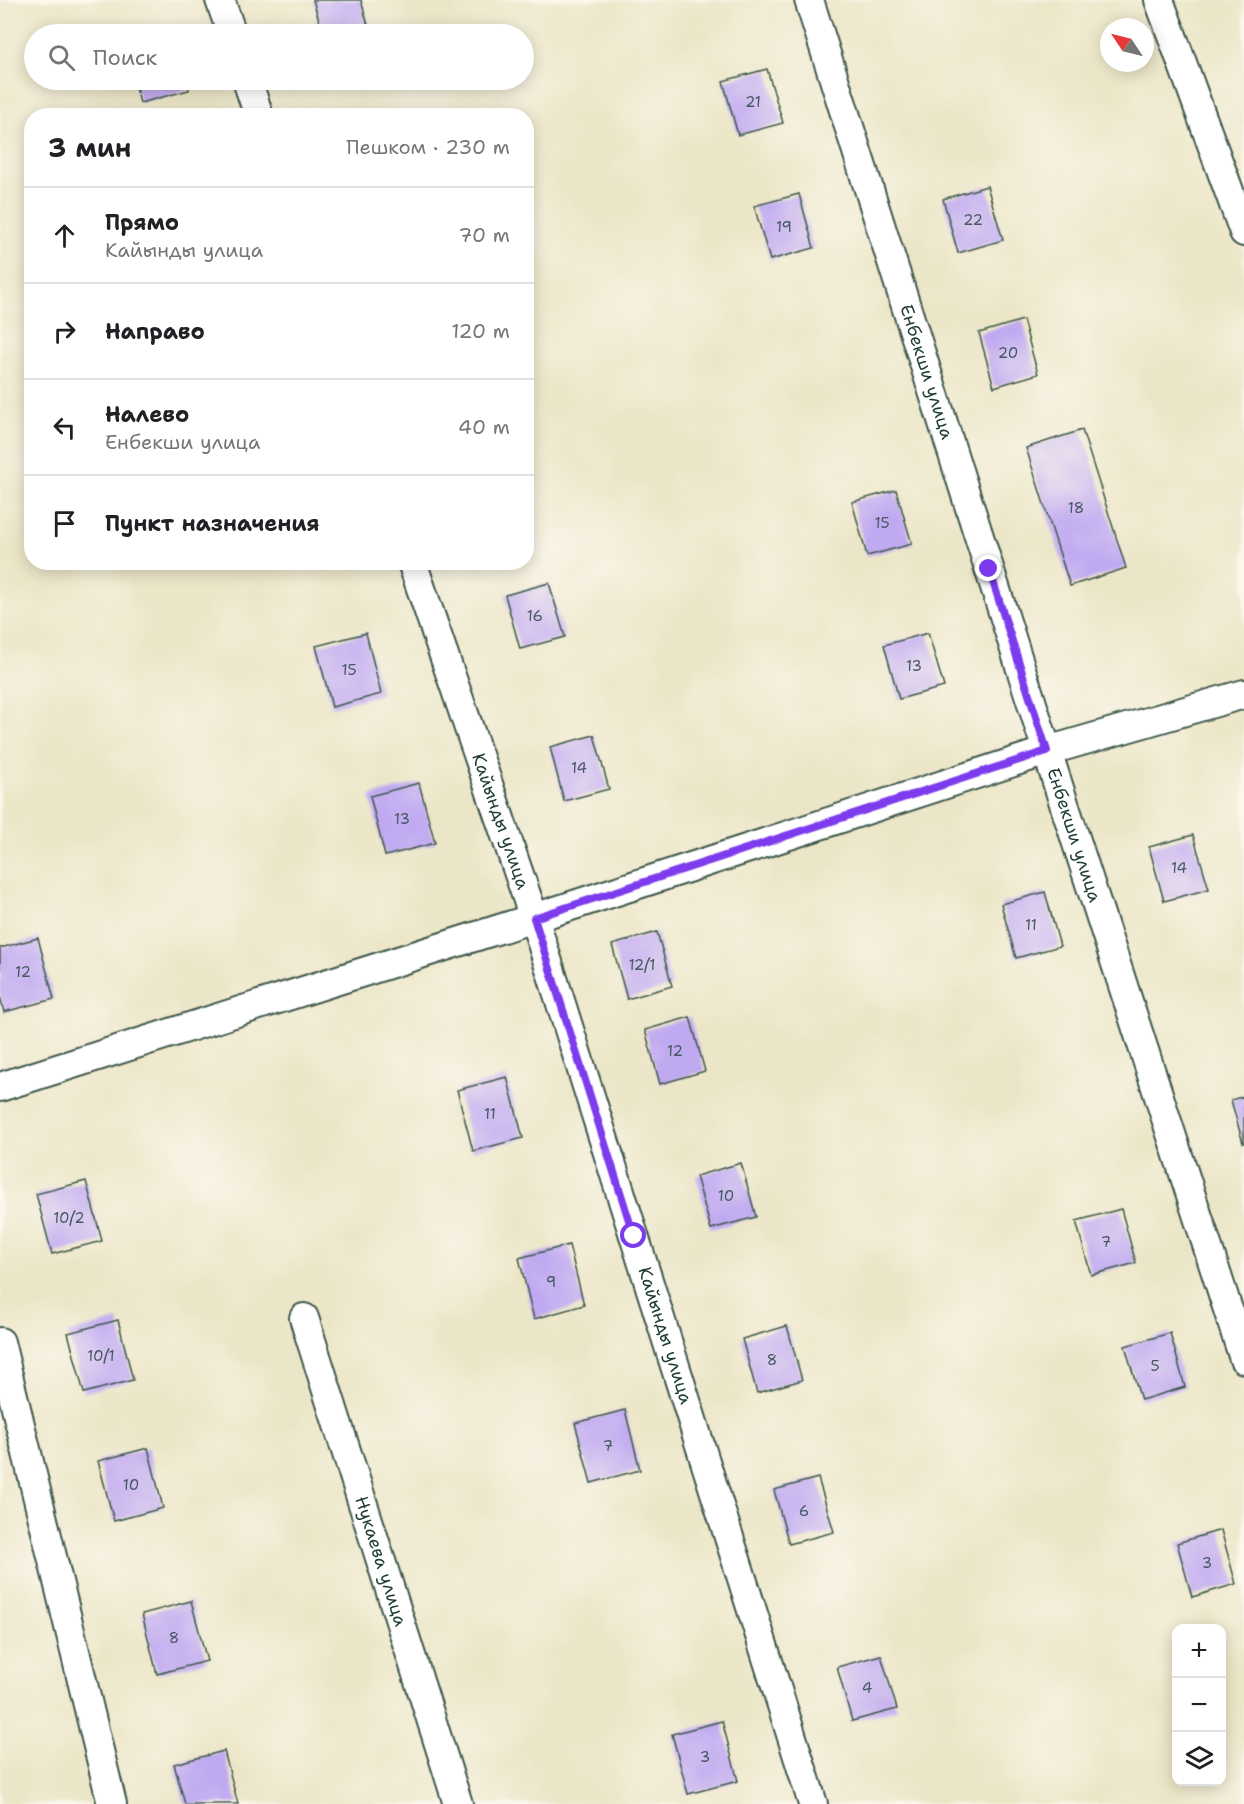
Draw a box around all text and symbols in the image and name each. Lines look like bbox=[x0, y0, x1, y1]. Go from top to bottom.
north arrow bbox=[1100, 18, 1154, 72]
search box bbox=[24, 24, 534, 90]
icon: search bbox=[45, 41, 78, 74]
text: Поиск bbox=[93, 43, 157, 72]
house number: 21 bbox=[745, 92, 761, 112]
text: 3 мин bbox=[48, 130, 131, 165]
text: Пешком · 230 m bbox=[346, 134, 510, 160]
text: Прямо bbox=[105, 208, 179, 237]
house number: 22 bbox=[963, 210, 983, 230]
house number: 19 bbox=[776, 217, 792, 237]
icon: ahead bbox=[48, 219, 81, 252]
text: 70 m bbox=[458, 222, 510, 248]
text: Кайынды улица bbox=[105, 237, 263, 263]
street label: Енбекши улица bbox=[894, 301, 959, 442]
icon: right bbox=[48, 315, 81, 348]
text: Направо bbox=[105, 317, 205, 346]
text: 120 m bbox=[451, 318, 510, 344]
house number: 20 bbox=[998, 343, 1018, 363]
text: Налево bbox=[105, 400, 189, 429]
icon: left bbox=[48, 411, 81, 444]
text: 40 m bbox=[458, 414, 510, 440]
text: Енбекши улица bbox=[105, 429, 260, 455]
house number: 18 bbox=[1068, 498, 1084, 518]
icon: arrive bbox=[48, 507, 81, 540]
text: Пункт назначения bbox=[105, 509, 319, 538]
house number: 15 bbox=[874, 513, 890, 533]
route end bbox=[975, 555, 1001, 581]
house number: 16 bbox=[527, 606, 543, 626]
house number: 13 bbox=[906, 656, 922, 676]
house number: 15 bbox=[341, 660, 357, 680]
street label: Кайынды улица bbox=[466, 750, 535, 892]
house number: 14 bbox=[571, 758, 587, 778]
street label: Енбекши улица bbox=[1041, 765, 1107, 905]
house number: 13 bbox=[394, 809, 410, 829]
house number: 14 bbox=[1171, 858, 1187, 878]
house number: 11 bbox=[1025, 915, 1037, 935]
house number: 12/1 bbox=[628, 955, 656, 975]
house number: 12 bbox=[15, 962, 31, 982]
house number: 12 bbox=[667, 1041, 683, 1061]
house number: 11 bbox=[484, 1104, 496, 1124]
house number: 10 bbox=[718, 1186, 734, 1206]
house number: 10/2 bbox=[53, 1208, 85, 1228]
route start bbox=[620, 1222, 646, 1248]
house number: 7 bbox=[1101, 1232, 1111, 1252]
street label: Кайынды улица bbox=[633, 1264, 698, 1407]
house number: 9 bbox=[546, 1272, 556, 1292]
house number: 10/1 bbox=[87, 1346, 115, 1366]
house number: 8 bbox=[767, 1350, 777, 1370]
house number: 5 bbox=[1150, 1356, 1160, 1376]
house number: 7 bbox=[603, 1436, 613, 1456]
house number: 10 bbox=[123, 1475, 139, 1495]
street label: Нукаева улица bbox=[349, 1493, 413, 1629]
house number: 6 bbox=[799, 1501, 809, 1521]
house number: 3 bbox=[1202, 1553, 1212, 1573]
map controls bbox=[1172, 1624, 1226, 1786]
button: + bbox=[1172, 1624, 1226, 1678]
house number: 8 bbox=[169, 1628, 179, 1648]
house number: 4 bbox=[862, 1678, 872, 1698]
button: − bbox=[1172, 1678, 1226, 1732]
button: layers bbox=[1172, 1732, 1226, 1786]
house number: 3 bbox=[700, 1747, 710, 1767]

